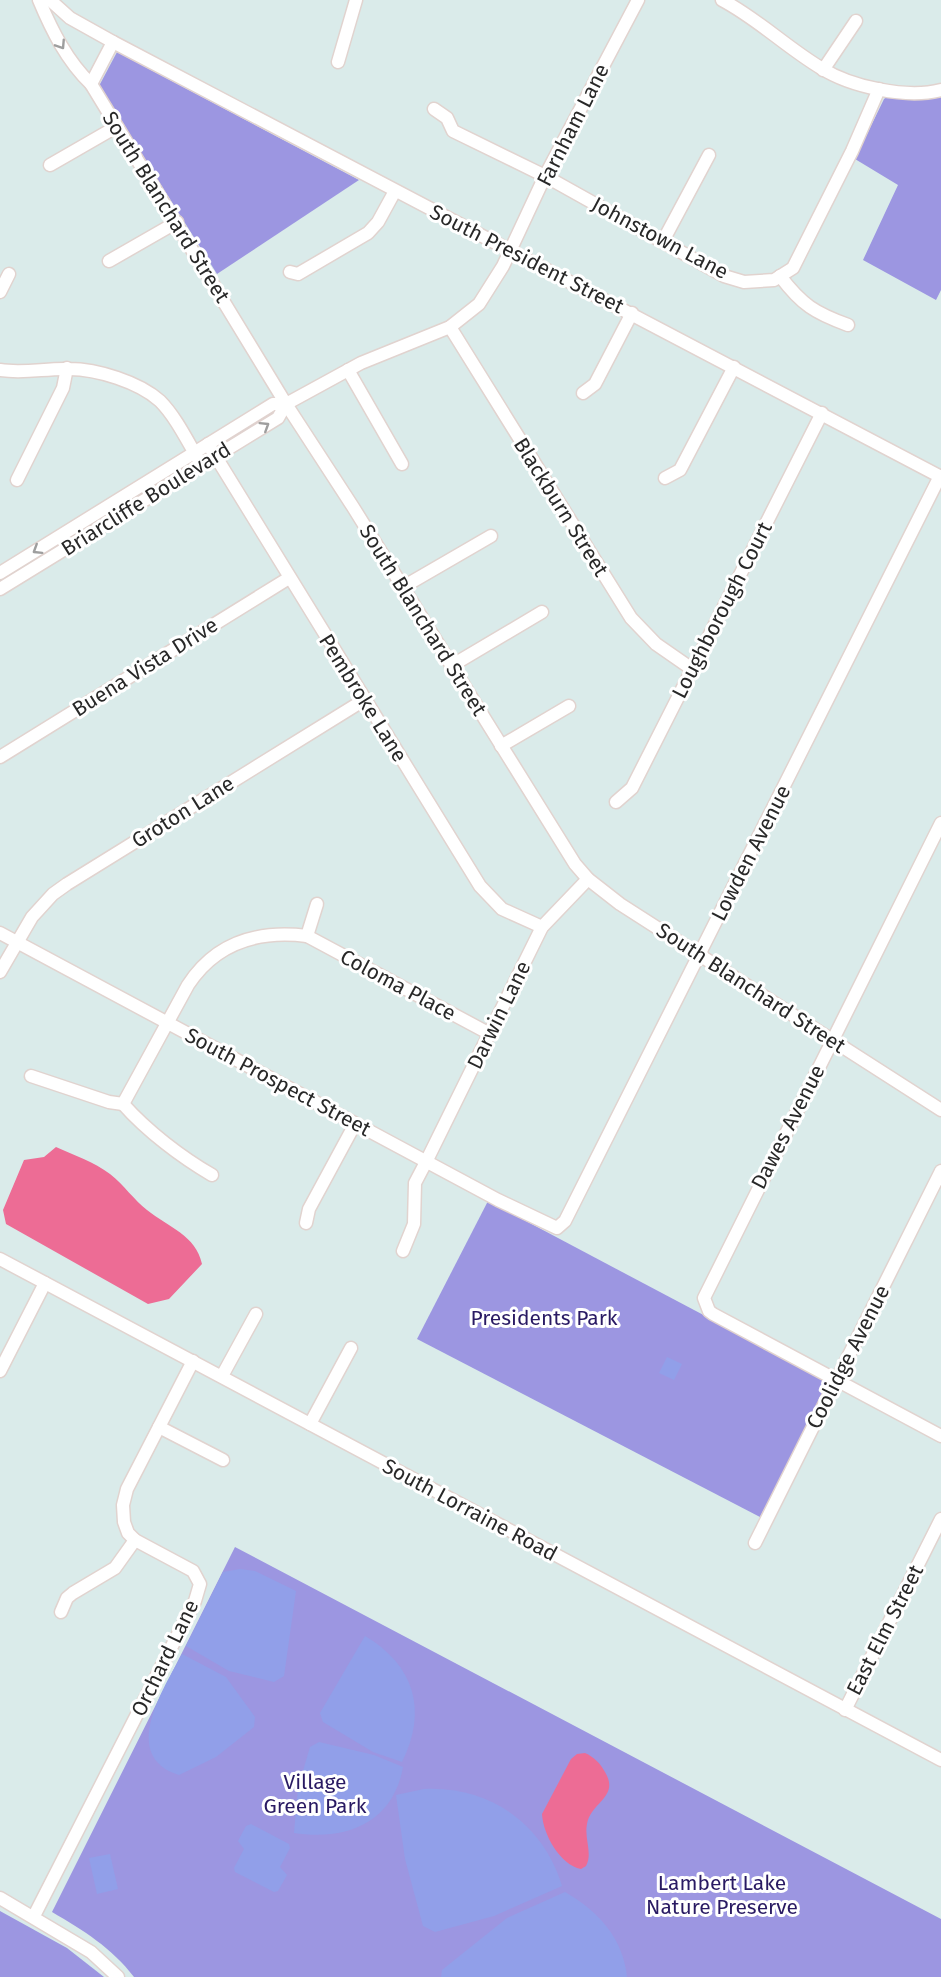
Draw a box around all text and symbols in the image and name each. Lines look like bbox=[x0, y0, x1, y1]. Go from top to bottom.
one-way arrow bbox=[54, 38, 65, 49]
street label: Farnham Lane bbox=[531, 60, 615, 190]
street label: South Blanchard Street bbox=[97, 107, 236, 308]
street label: Johnstown Lane bbox=[587, 191, 733, 285]
street label: South President Street bbox=[426, 199, 629, 319]
one-way arrow bbox=[258, 423, 269, 434]
street label: Blackburn Street bbox=[508, 433, 614, 582]
street label: Briarcliffe Boulevard bbox=[57, 436, 235, 562]
street label: Loughborough Court bbox=[666, 517, 778, 703]
street label: South Blanchard Street bbox=[354, 520, 493, 721]
one-way arrow bbox=[33, 542, 43, 554]
street label: Buena Vista Drive bbox=[67, 612, 223, 722]
street label: Pembroke Lane bbox=[313, 629, 413, 767]
street label: Groton Lane bbox=[127, 770, 239, 854]
street label: Lowden Avenue bbox=[706, 781, 796, 925]
street label: South Blanchard Street bbox=[652, 917, 851, 1059]
street label: Coloma Place bbox=[336, 944, 460, 1026]
street label: Darwin Lane bbox=[462, 957, 536, 1073]
street label: South Prospect Street bbox=[181, 1022, 376, 1142]
street label: Dawes Avenue bbox=[745, 1060, 831, 1194]
street label: Coolidge Avenue bbox=[801, 1281, 895, 1433]
park label: Presidents Park bbox=[470, 1305, 618, 1331]
street label: South Lorraine Road bbox=[378, 1453, 562, 1567]
street label: East Elm Street bbox=[841, 1560, 929, 1700]
street label: Orchard Lane bbox=[126, 1595, 204, 1721]
park label: Village Green Park bbox=[264, 1769, 367, 1819]
park label: Lambert Lake Nature Preserve bbox=[646, 1870, 798, 1920]

